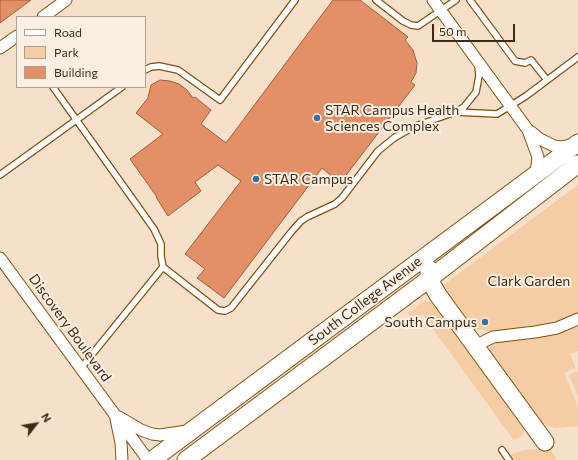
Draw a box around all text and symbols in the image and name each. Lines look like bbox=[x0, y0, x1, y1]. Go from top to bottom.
legend bbox=[16, 16, 146, 88]
scale bar bbox=[434, 16, 517, 42]
text: 50 m bbox=[439, 24, 467, 38]
text: Road bbox=[54, 25, 82, 39]
text: Park bbox=[54, 45, 79, 59]
text: Building bbox=[54, 65, 98, 79]
place label: STAR Campus Health Sciences Complex bbox=[325, 102, 459, 134]
marker: STAR Campus Health Sciences Complex bbox=[312, 113, 322, 123]
place label: STAR Campus bbox=[264, 171, 353, 187]
marker: STAR Campus bbox=[251, 174, 261, 184]
street label: South College Avenue bbox=[305, 253, 425, 349]
street label: Discovery Boulevard bbox=[25, 271, 115, 385]
park label: Clark Garden bbox=[488, 273, 570, 289]
place label: South Campus bbox=[385, 314, 477, 330]
marker: South Campus bbox=[480, 317, 490, 327]
north arrow bbox=[16, 404, 56, 444]
text: N bbox=[39, 411, 54, 424]

